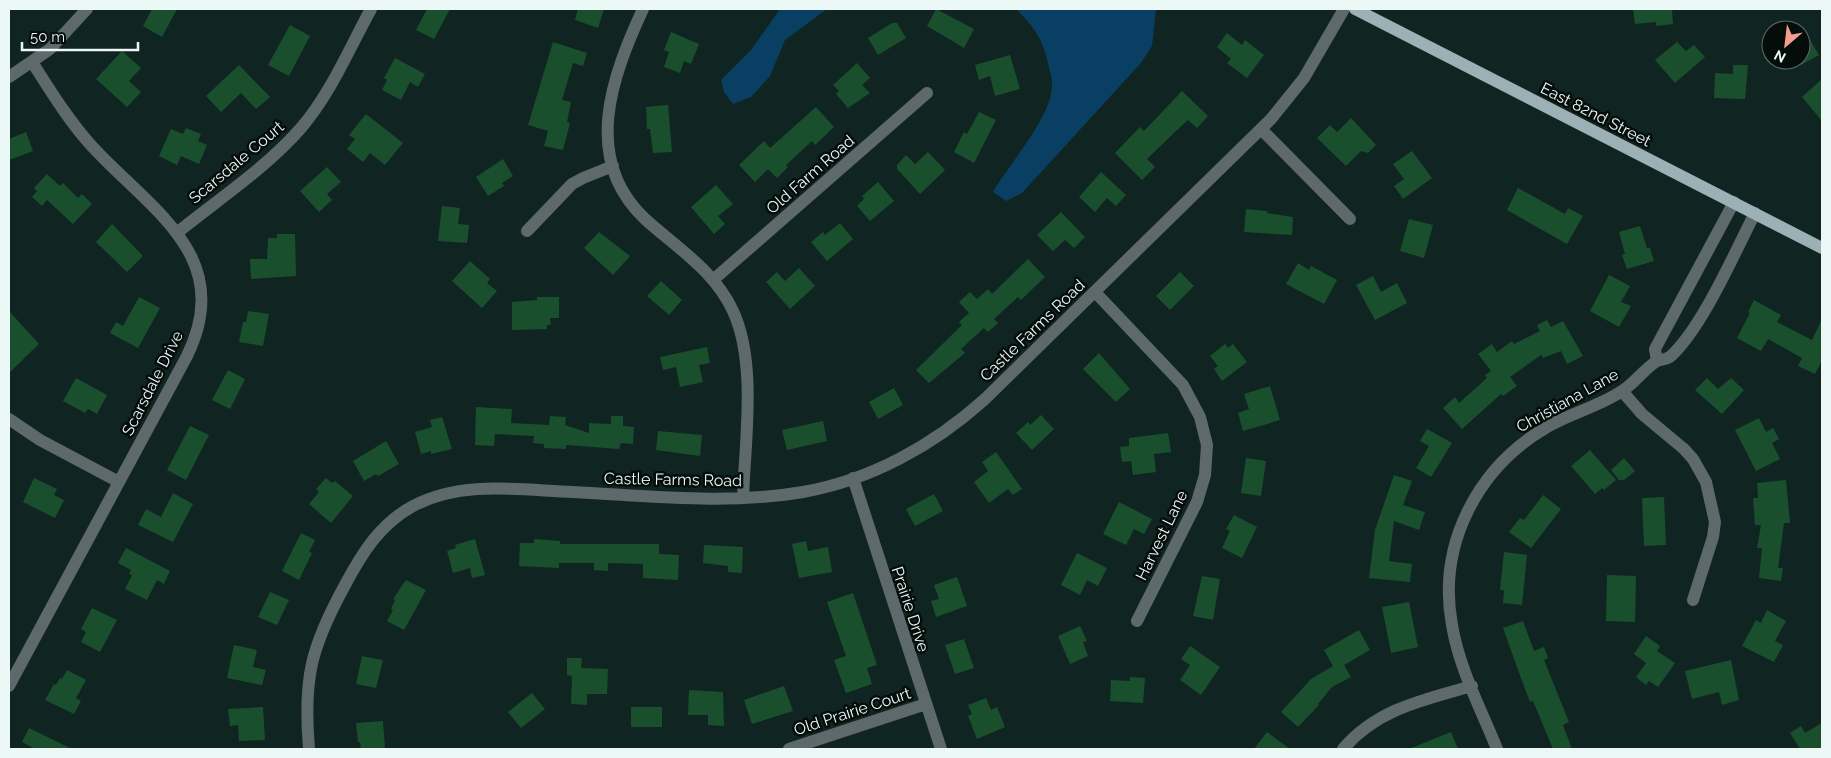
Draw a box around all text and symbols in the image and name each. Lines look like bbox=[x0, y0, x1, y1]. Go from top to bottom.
scale bar bbox=[22, 20, 139, 52]
north arrow bbox=[1761, 20, 1811, 70]
text: 50 m bbox=[30, 28, 65, 46]
text: N bbox=[1771, 47, 1788, 66]
street label: East 82nd Street bbox=[1537, 78, 1655, 151]
street label: Scarsdale Court bbox=[185, 117, 288, 208]
street label: Old Farm Road bbox=[762, 131, 858, 218]
street label: Castle Farms Road bbox=[976, 275, 1089, 385]
street label: Scarsdale Drive bbox=[118, 328, 187, 439]
street label: Christiana Lane bbox=[1513, 365, 1622, 436]
street label: Castle Farms Road bbox=[604, 469, 742, 490]
street label: Harvest Lane bbox=[1132, 487, 1191, 583]
street label: Prairie Drive bbox=[888, 564, 933, 654]
street label: Old Prairie Court bbox=[791, 683, 914, 739]

